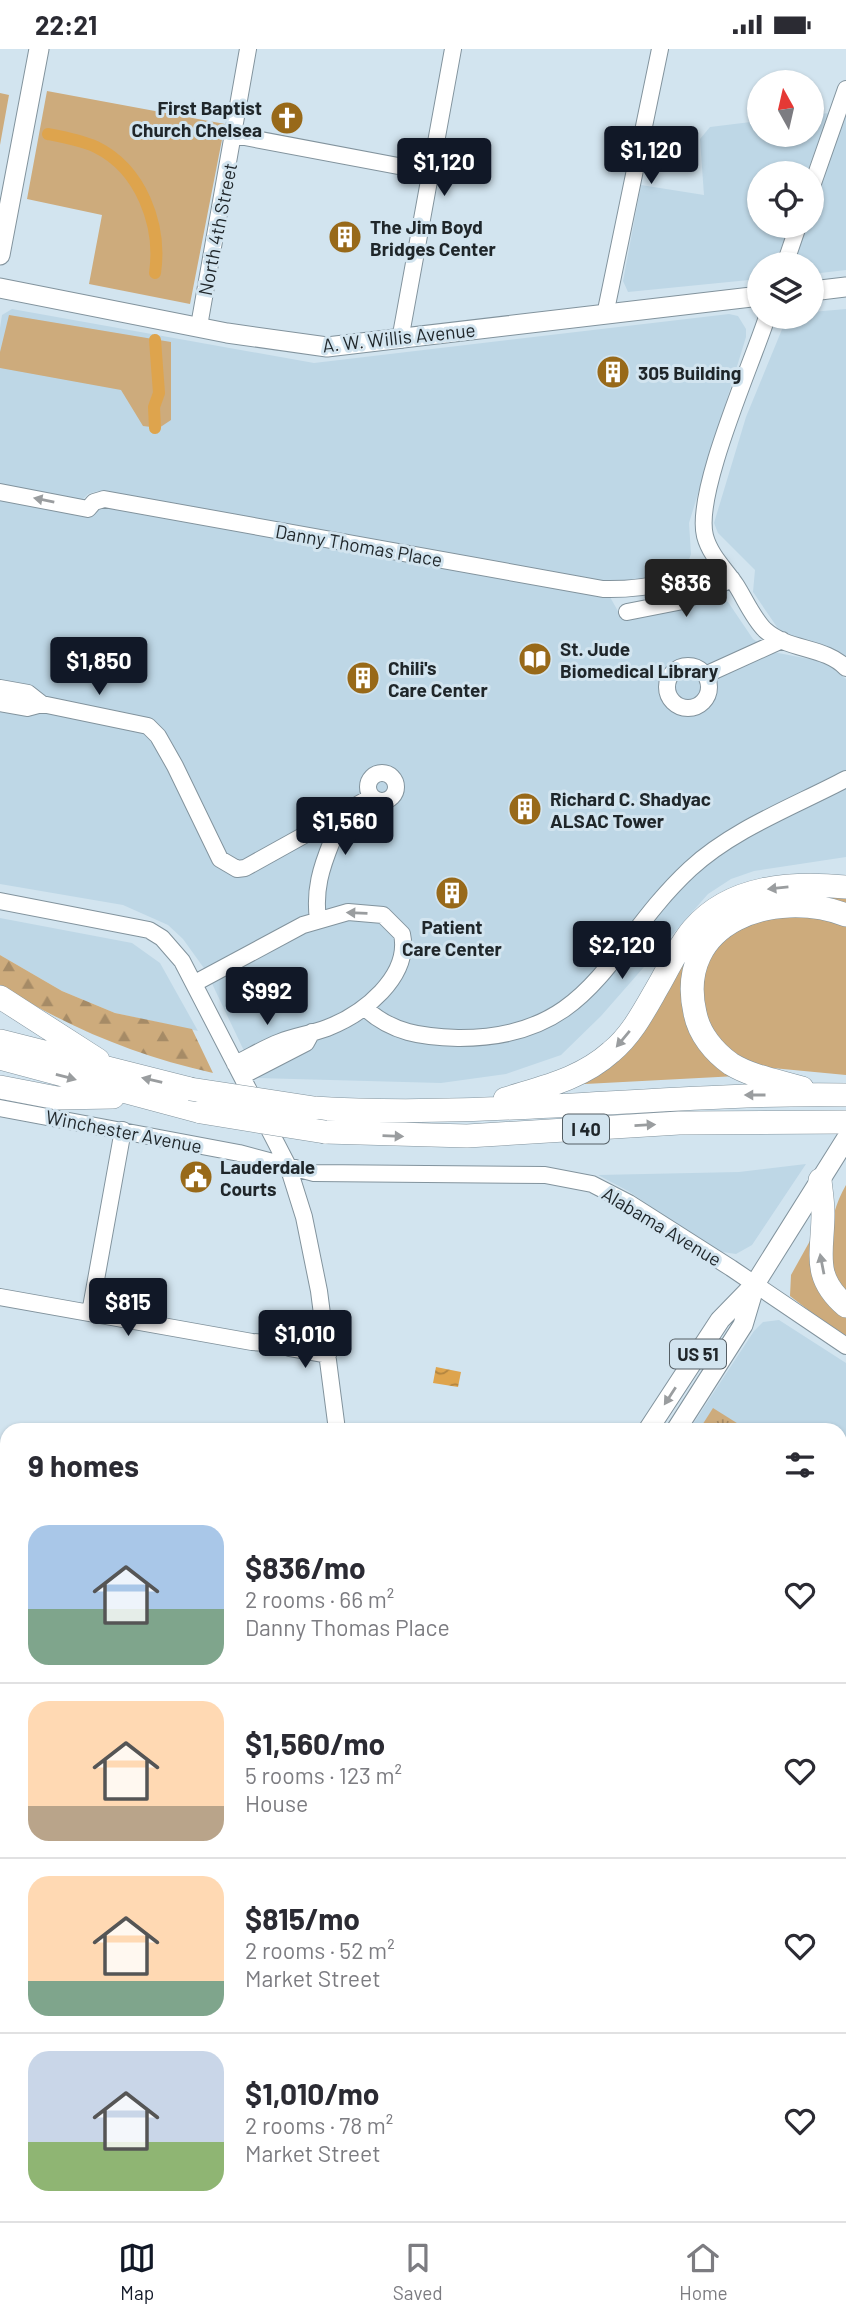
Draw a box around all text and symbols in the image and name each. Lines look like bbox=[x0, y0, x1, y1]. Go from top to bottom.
text: 22:21 bbox=[35, 9, 97, 40]
north arrow bbox=[747, 70, 824, 147]
map controls bbox=[747, 70, 824, 329]
place label: First Baptist Church Chelsea bbox=[132, 96, 262, 141]
church icon: First Baptist Church Chelsea bbox=[268, 99, 306, 137]
pin: $1,120 bbox=[594, 127, 708, 186]
text: $1,120 bbox=[620, 135, 682, 163]
pin: $1,120 bbox=[387, 139, 501, 198]
text: $1,120 bbox=[413, 147, 475, 175]
street label: North 4th Street bbox=[193, 161, 241, 297]
button: locate bbox=[747, 161, 824, 238]
place label: The Jim Boyd Bridges Center bbox=[370, 215, 497, 260]
building icon: The Jim Boyd Bridges Center bbox=[326, 218, 364, 256]
button: layers bbox=[747, 252, 824, 329]
street label: A. W. Willis Avenue bbox=[321, 318, 477, 356]
building icon: 305 Building bbox=[594, 353, 632, 391]
place label: 305 Building bbox=[638, 361, 741, 384]
one-way arrow bbox=[33, 495, 55, 506]
street label: Danny Thomas Place bbox=[274, 519, 444, 571]
pin: $836 bbox=[645, 559, 727, 619]
text: $836 bbox=[661, 568, 711, 596]
pin: $1,850 bbox=[42, 637, 156, 697]
place label: St. Jude Biomedical Library bbox=[560, 637, 719, 682]
library icon: St. Jude Biomedical Library bbox=[516, 640, 554, 678]
text: $1,850 bbox=[66, 646, 132, 674]
place label: Chili's Care Center bbox=[388, 656, 488, 701]
building icon: Chili's Care Center bbox=[344, 659, 382, 697]
place label: Richard C. Shadyac ALSAC Tower bbox=[550, 787, 711, 832]
building icon: Richard C. Shadyac ALSAC Tower bbox=[506, 790, 544, 828]
pin: $1,560 bbox=[288, 797, 402, 857]
text: $1,560 bbox=[312, 806, 378, 834]
building icon: Patient Care Center bbox=[433, 874, 471, 912]
one-way arrow bbox=[767, 883, 789, 894]
one-way arrow bbox=[346, 907, 368, 918]
place label: Patient Care Center bbox=[402, 915, 503, 960]
pin: $2,120 bbox=[565, 921, 679, 981]
text: $2,120 bbox=[589, 930, 655, 958]
pin: $992 bbox=[226, 967, 308, 1027]
text: $992 bbox=[242, 976, 292, 1004]
one-way arrow bbox=[615, 1030, 631, 1048]
one-way arrow bbox=[55, 1072, 77, 1083]
one-way arrow bbox=[141, 1075, 163, 1086]
one-way arrow bbox=[744, 1089, 766, 1101]
street label: Winchester Avenue bbox=[44, 1105, 204, 1157]
road number: I 40 bbox=[563, 1114, 609, 1143]
one-way arrow bbox=[634, 1119, 656, 1130]
one-way arrow bbox=[383, 1130, 405, 1142]
place label: Lauderdale Courts bbox=[220, 1155, 315, 1200]
public building icon: Lauderdale Courts bbox=[177, 1158, 215, 1196]
street label: Alabama Avenue bbox=[598, 1181, 726, 1271]
one-way arrow bbox=[816, 1253, 827, 1275]
pin: $815 bbox=[87, 1279, 169, 1338]
text: $815 bbox=[105, 1287, 151, 1315]
pin: $1,010 bbox=[248, 1311, 362, 1370]
text: $1,010 bbox=[275, 1319, 335, 1347]
road number: US 51 bbox=[670, 1339, 726, 1369]
one-way arrow bbox=[664, 1387, 677, 1406]
icon: filters bbox=[781, 1446, 819, 1484]
text: 9 homes bbox=[28, 1447, 139, 1483]
text: $836/mo bbox=[245, 1549, 366, 1585]
icon: home bbox=[84, 1553, 168, 1637]
icon: heart bbox=[781, 1576, 819, 1614]
text: 2 rooms · 66 m² bbox=[245, 1585, 394, 1613]
text: Danny Thomas Place bbox=[245, 1613, 450, 1641]
text: $1,560/mo bbox=[245, 1725, 385, 1761]
icon: home bbox=[84, 1729, 168, 1813]
icon: heart bbox=[781, 1752, 819, 1790]
text: 5 rooms · 123 m² bbox=[245, 1761, 402, 1789]
text: House bbox=[245, 1789, 308, 1817]
text: $815/mo bbox=[245, 1900, 360, 1936]
icon: home bbox=[84, 1904, 168, 1988]
icon: heart bbox=[781, 1927, 819, 1965]
text: 2 rooms · 52 m² bbox=[245, 1936, 395, 1964]
text: Market Street bbox=[245, 1964, 381, 1992]
text: $1,010/mo bbox=[245, 2075, 379, 2111]
icon: home bbox=[84, 2079, 168, 2163]
icon: heart bbox=[781, 2102, 819, 2140]
text: 2 rooms · 78 m² bbox=[245, 2111, 393, 2139]
text: Market Street bbox=[245, 2139, 381, 2167]
tab: Map bbox=[118, 2239, 156, 2304]
tab: Saved bbox=[393, 2239, 443, 2304]
tab: Home bbox=[679, 2239, 728, 2304]

